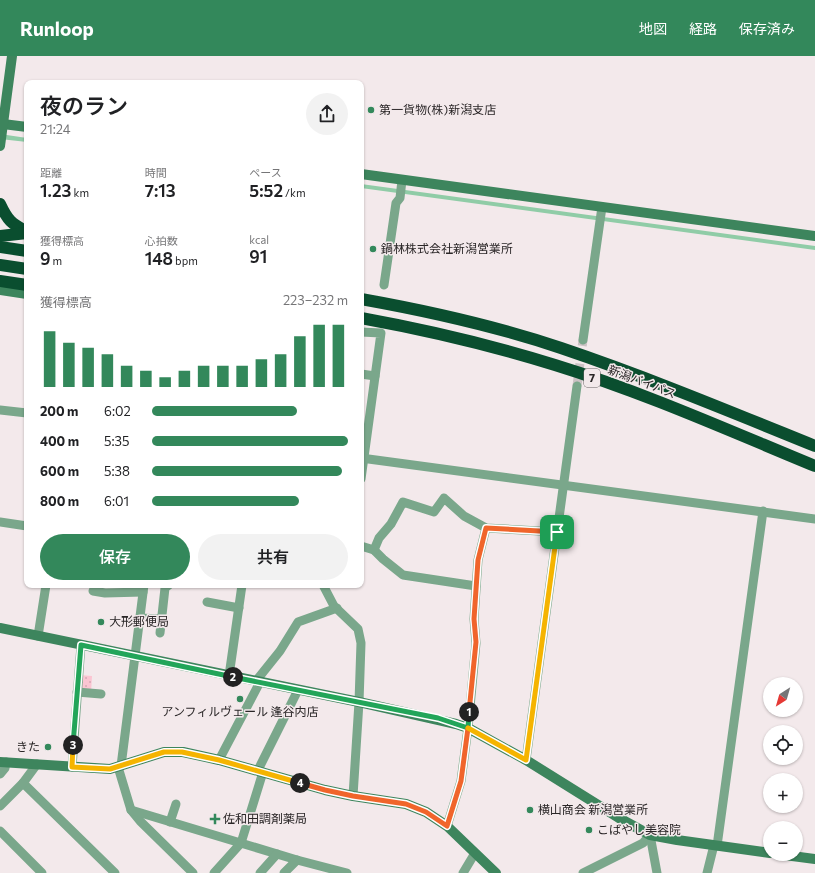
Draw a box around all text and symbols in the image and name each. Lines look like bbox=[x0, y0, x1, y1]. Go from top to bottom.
text: Runloop bbox=[20, 17, 94, 40]
text: 地図 bbox=[639, 20, 667, 37]
text: 経路 bbox=[689, 20, 717, 37]
text: 保存済み bbox=[739, 20, 795, 37]
text: 夜のラン bbox=[40, 92, 128, 119]
button: share bbox=[306, 93, 348, 135]
place label: 第一貨物(株)新潟支店 bbox=[379, 102, 496, 116]
marker: 第一貨物(株)新潟支店 bbox=[366, 105, 376, 115]
text: 21:24 bbox=[40, 121, 71, 137]
text: 距離 bbox=[40, 166, 62, 179]
text: 時間 bbox=[145, 166, 167, 179]
text: ペース bbox=[249, 166, 282, 179]
text: 1.23 bbox=[40, 180, 71, 201]
text: 7:13 bbox=[145, 180, 176, 201]
text: 5:52 bbox=[249, 180, 283, 201]
text: km bbox=[71, 186, 89, 199]
text: /km bbox=[283, 186, 306, 199]
text: kcal bbox=[249, 233, 269, 246]
text: 獲得標高 bbox=[40, 234, 84, 247]
text: 心拍数 bbox=[145, 234, 178, 247]
place label: 鍋林株式会社新潟営業所 bbox=[381, 241, 513, 255]
marker: 鍋林株式会社新潟営業所 bbox=[368, 244, 378, 254]
text: 91 bbox=[249, 246, 267, 267]
text: 9 bbox=[40, 248, 50, 269]
text: 148 bbox=[145, 248, 173, 269]
text: m bbox=[50, 254, 62, 267]
text: bpm bbox=[173, 254, 198, 267]
text: 223–232 m bbox=[283, 292, 348, 308]
text: 獲得標高 bbox=[40, 294, 92, 310]
street label: 新潟バイパス bbox=[606, 362, 678, 400]
road number: 7 bbox=[584, 369, 600, 387]
text: 200 m bbox=[40, 403, 78, 419]
text: 6:02 bbox=[104, 403, 131, 419]
text: 400 m bbox=[40, 433, 79, 449]
text: 5:35 bbox=[104, 433, 129, 449]
text: 600 m bbox=[40, 463, 79, 479]
text: 5:38 bbox=[104, 463, 130, 479]
text: 800 m bbox=[40, 493, 79, 509]
text: 6:01 bbox=[104, 493, 129, 509]
pin bbox=[540, 515, 574, 549]
icon: arrive bbox=[546, 521, 568, 543]
button: 保存 bbox=[40, 534, 190, 580]
button: 共有 bbox=[198, 534, 348, 580]
place label: 大形郵便局 bbox=[109, 614, 169, 628]
marker: 大形郵便局 bbox=[96, 617, 106, 627]
pin: 2 bbox=[223, 667, 243, 687]
text: 2 bbox=[230, 670, 236, 683]
north arrow bbox=[763, 677, 803, 717]
map controls bbox=[763, 677, 803, 861]
marker: アンフィルヴェール 逢谷内店 bbox=[235, 694, 245, 704]
pin: 1 bbox=[459, 702, 479, 722]
place label: アンフィルヴェール 逢谷内店 bbox=[161, 704, 319, 718]
text: 1 bbox=[467, 705, 471, 718]
button: locate bbox=[763, 725, 803, 765]
pin: 3 bbox=[63, 735, 83, 755]
text: 3 bbox=[70, 738, 76, 751]
place label: きた bbox=[16, 739, 40, 753]
marker: きた bbox=[43, 742, 53, 752]
pin: 4 bbox=[290, 773, 310, 793]
button: + bbox=[763, 773, 803, 813]
text: 4 bbox=[297, 776, 303, 789]
place label: 横山商会 新潟営業所 bbox=[538, 802, 648, 816]
marker: 横山商会 新潟営業所 bbox=[525, 805, 535, 815]
place label: 佐和田調剤薬局 bbox=[223, 811, 307, 825]
marker: 佐和田調剤薬局 bbox=[210, 814, 220, 824]
button: − bbox=[763, 821, 803, 861]
place label: こばやし美容院 bbox=[597, 822, 681, 836]
marker: こばやし美容院 bbox=[584, 825, 594, 835]

